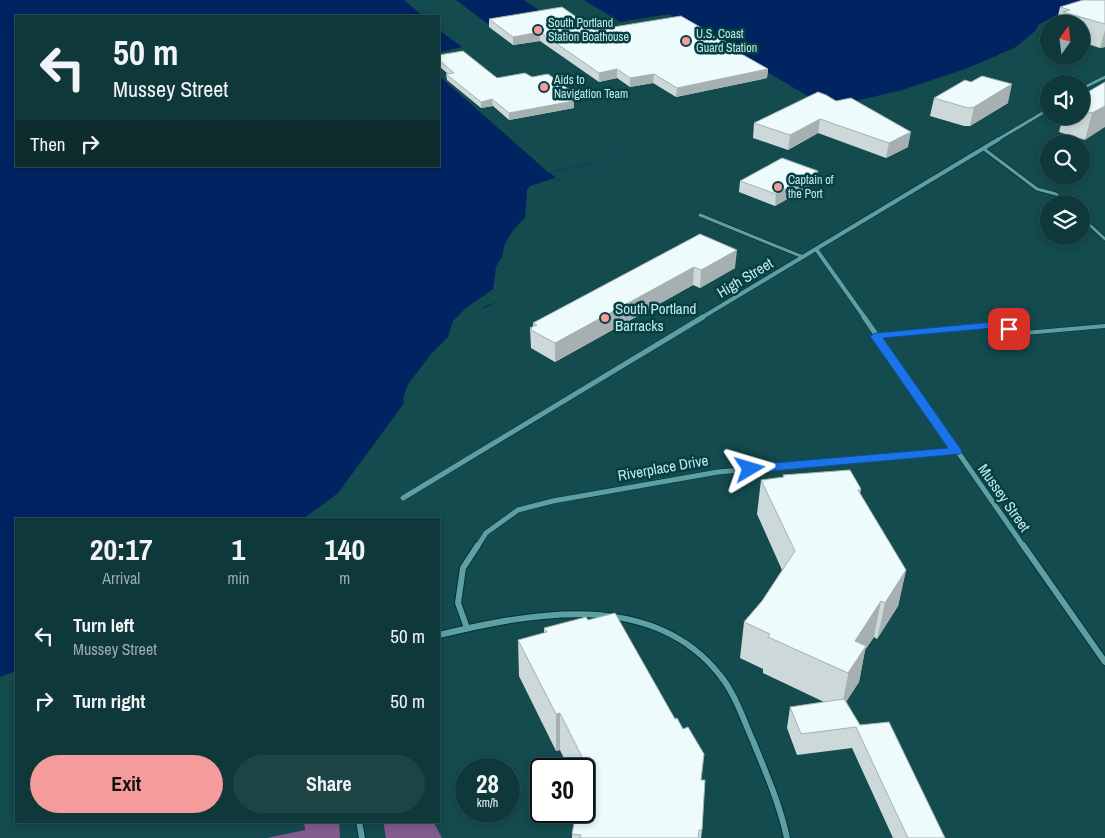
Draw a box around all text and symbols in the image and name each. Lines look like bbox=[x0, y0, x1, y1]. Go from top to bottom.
place label: South Portland Station Boathouse bbox=[548, 15, 629, 45]
north arrow bbox=[1040, 15, 1090, 65]
map controls bbox=[1040, 15, 1090, 245]
marker: South Portland Station Boathouse bbox=[532, 24, 544, 36]
place label: U.S. Coast Guard Station bbox=[696, 26, 757, 56]
text: 50 m bbox=[113, 29, 178, 76]
icon: left bbox=[30, 35, 95, 100]
marker: U.S. Coast Guard Station bbox=[680, 35, 692, 47]
place label: Aids to Navigation Team bbox=[553, 72, 628, 102]
text: Mussey Street bbox=[113, 74, 228, 104]
button: sound bbox=[1040, 75, 1090, 125]
marker: Aids to Navigation Team bbox=[538, 81, 550, 93]
icon: right bbox=[76, 130, 104, 158]
text: Then bbox=[30, 131, 66, 157]
button: search bbox=[1040, 135, 1090, 185]
place label: Captain of the Port bbox=[788, 172, 834, 202]
marker: Captain of the Port bbox=[772, 181, 784, 193]
button: layers bbox=[1040, 195, 1090, 245]
street label: High Street bbox=[713, 252, 777, 303]
place label: South Portland Barracks bbox=[615, 298, 696, 336]
pin bbox=[988, 308, 1030, 350]
marker: South Portland Barracks bbox=[599, 312, 611, 324]
icon: arrive bbox=[995, 315, 1023, 343]
position arrow bbox=[723, 442, 775, 494]
street label: Riverplace Drive bbox=[616, 449, 710, 486]
street label: Mussey Street bbox=[973, 459, 1036, 536]
text: 20:17 bbox=[90, 529, 153, 569]
text: 1 bbox=[232, 529, 245, 569]
text: 140 bbox=[324, 529, 365, 569]
text: Arrival bbox=[102, 567, 140, 589]
text: min bbox=[227, 567, 249, 589]
text: m bbox=[339, 567, 350, 589]
text: Turn left bbox=[73, 612, 134, 638]
icon: left bbox=[30, 622, 58, 650]
text: 50 m bbox=[390, 623, 425, 649]
text: Mussey Street bbox=[73, 638, 157, 660]
icon: right bbox=[30, 687, 58, 715]
text: Turn right bbox=[73, 688, 145, 714]
text: 50 m bbox=[390, 688, 425, 714]
button: Exit bbox=[30, 755, 223, 813]
button: Share bbox=[233, 755, 425, 813]
speed limit sign: 30 bbox=[530, 758, 595, 823]
text: 28 bbox=[476, 767, 499, 801]
text: km/h bbox=[477, 795, 498, 811]

